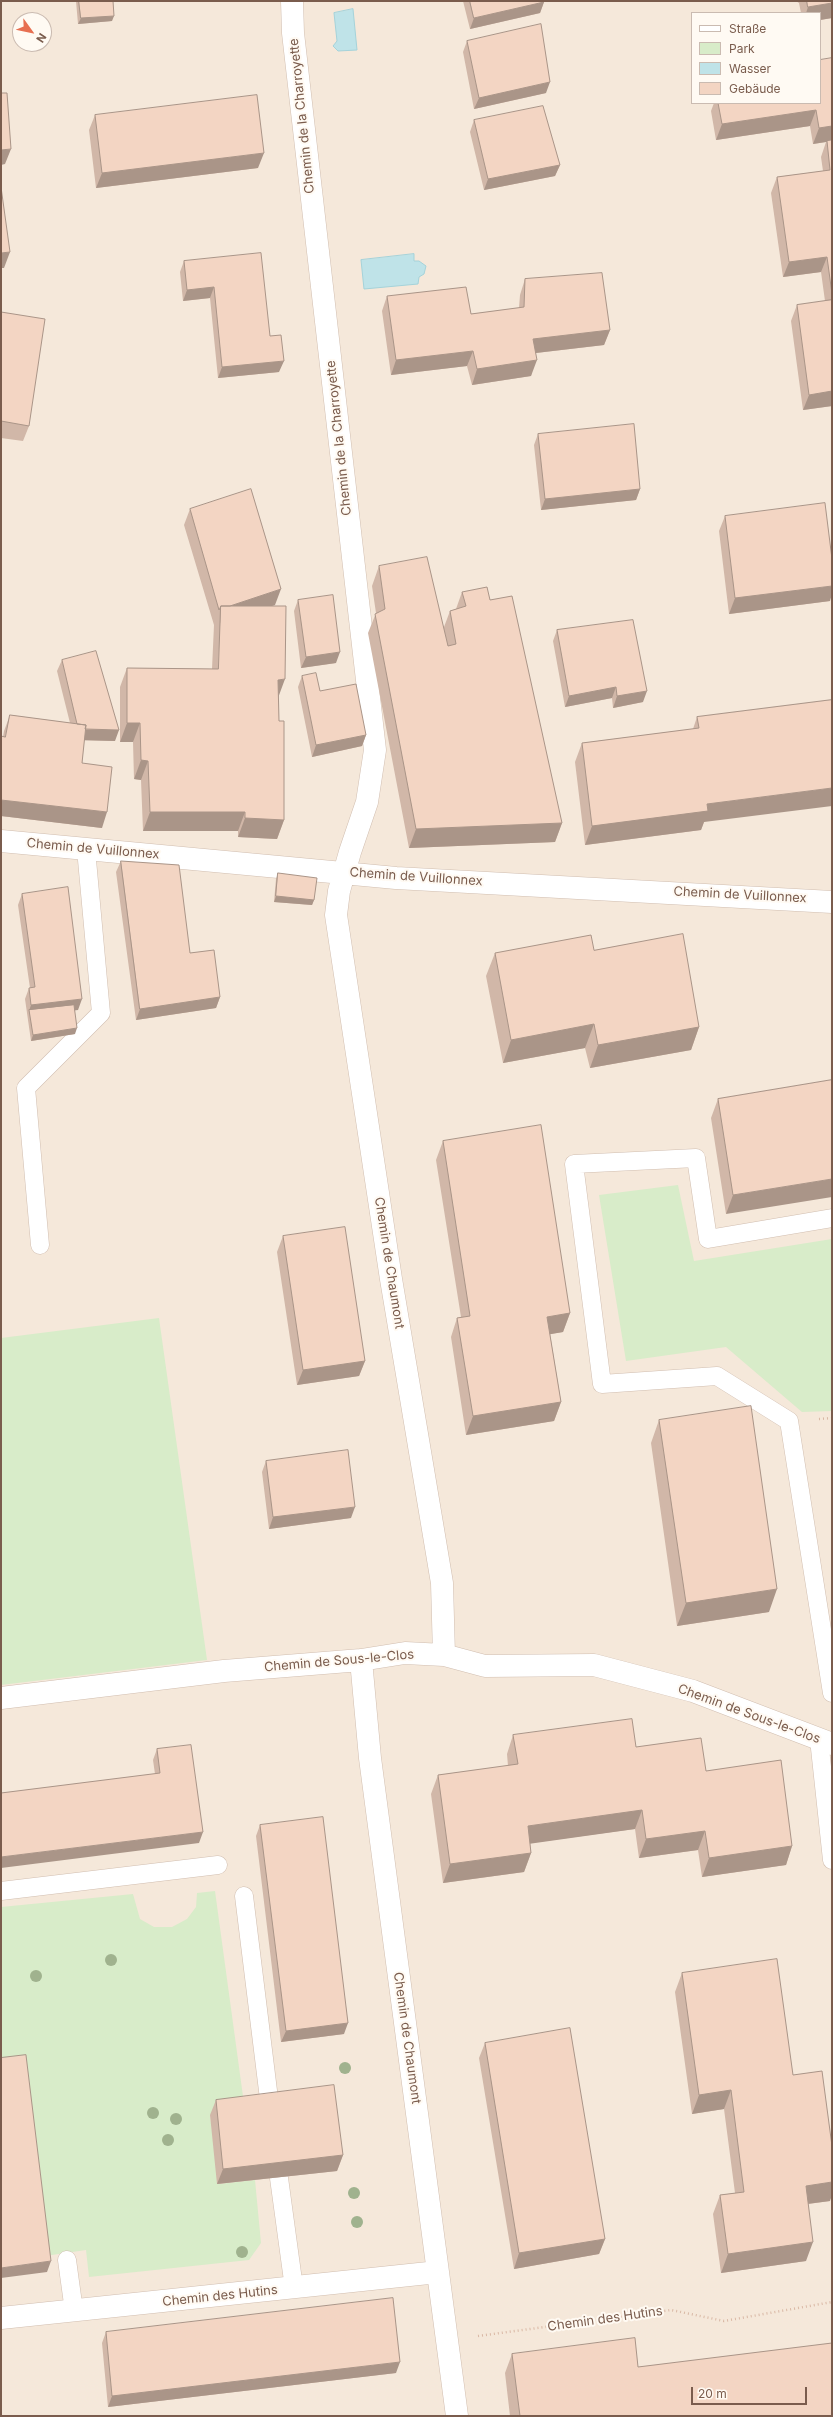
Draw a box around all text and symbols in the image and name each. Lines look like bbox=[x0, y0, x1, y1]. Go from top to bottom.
north arrow bbox=[12, 12, 52, 52]
legend bbox=[691, 12, 821, 104]
text: Straße bbox=[729, 21, 766, 36]
text: N bbox=[33, 31, 49, 45]
street label: Chemin de la Charroyette bbox=[286, 38, 318, 194]
text: Park bbox=[729, 41, 755, 56]
text: Wasser bbox=[729, 61, 771, 76]
text: Gebäude bbox=[729, 81, 781, 96]
street label: Chemin de la Charroyette bbox=[323, 360, 355, 516]
street label: Chemin de Vuillonnex bbox=[26, 835, 160, 863]
street label: Chemin de Vuillonnex bbox=[349, 865, 483, 889]
street label: Chemin de Vuillonnex bbox=[673, 884, 807, 906]
street label: Chemin de Chaumont bbox=[371, 1196, 407, 1330]
street label: Chemin de Sous-le-Clos bbox=[263, 1647, 415, 1675]
street label: Chemin de Sous-le-Clos bbox=[676, 1681, 822, 1747]
street label: Chemin de Chaumont bbox=[390, 1971, 424, 2105]
street label: Chemin des Hutins bbox=[162, 2282, 278, 2310]
street label: Chemin des Hutins bbox=[546, 2303, 664, 2335]
scale bar bbox=[693, 2379, 809, 2405]
text: 20 m bbox=[698, 2386, 727, 2401]

